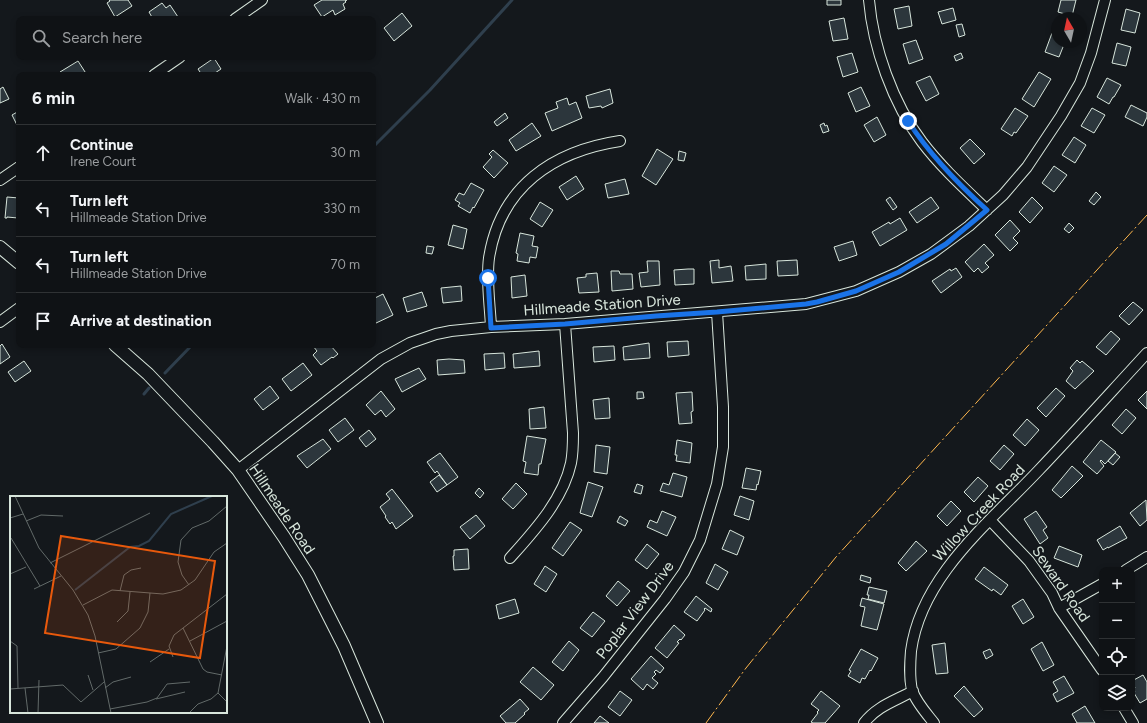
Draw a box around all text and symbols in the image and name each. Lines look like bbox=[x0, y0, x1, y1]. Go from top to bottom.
north arrow bbox=[1051, 12, 1087, 48]
search box bbox=[16, 16, 376, 60]
icon: search bbox=[30, 27, 52, 49]
text: Search here bbox=[62, 29, 142, 47]
text: 6 min bbox=[32, 88, 75, 108]
text: Walk · 430 m bbox=[285, 91, 360, 106]
route end bbox=[899, 112, 917, 130]
text: Continue bbox=[70, 136, 133, 154]
icon: ahead bbox=[32, 142, 54, 164]
text: 30 m bbox=[330, 145, 360, 160]
text: Irene Court bbox=[70, 154, 136, 169]
text: Turn left bbox=[70, 192, 128, 210]
icon: left bbox=[32, 198, 54, 220]
text: 330 m bbox=[323, 201, 360, 216]
text: Hillmeade Station Drive bbox=[70, 210, 207, 225]
text: Turn left bbox=[70, 248, 128, 266]
icon: left bbox=[32, 254, 54, 276]
text: 70 m bbox=[330, 257, 360, 272]
text: Hillmeade Station Drive bbox=[70, 266, 207, 281]
route start bbox=[479, 269, 497, 287]
street label: Hillmeade Station Drive bbox=[523, 291, 681, 319]
icon: arrive bbox=[32, 310, 54, 332]
text: Arrive at destination bbox=[70, 312, 211, 330]
street label: Hillmeade Road bbox=[245, 460, 319, 558]
street label: Willow Creek Road bbox=[929, 461, 1029, 565]
inset map bbox=[10, 496, 227, 713]
street label: Seward Road bbox=[1028, 543, 1094, 625]
street label: Poplar View Drive bbox=[592, 558, 678, 662]
map controls bbox=[1099, 567, 1135, 711]
button: + bbox=[1099, 567, 1135, 603]
button: − bbox=[1099, 603, 1135, 639]
button: locate bbox=[1099, 639, 1135, 675]
button: layers bbox=[1099, 675, 1135, 711]

